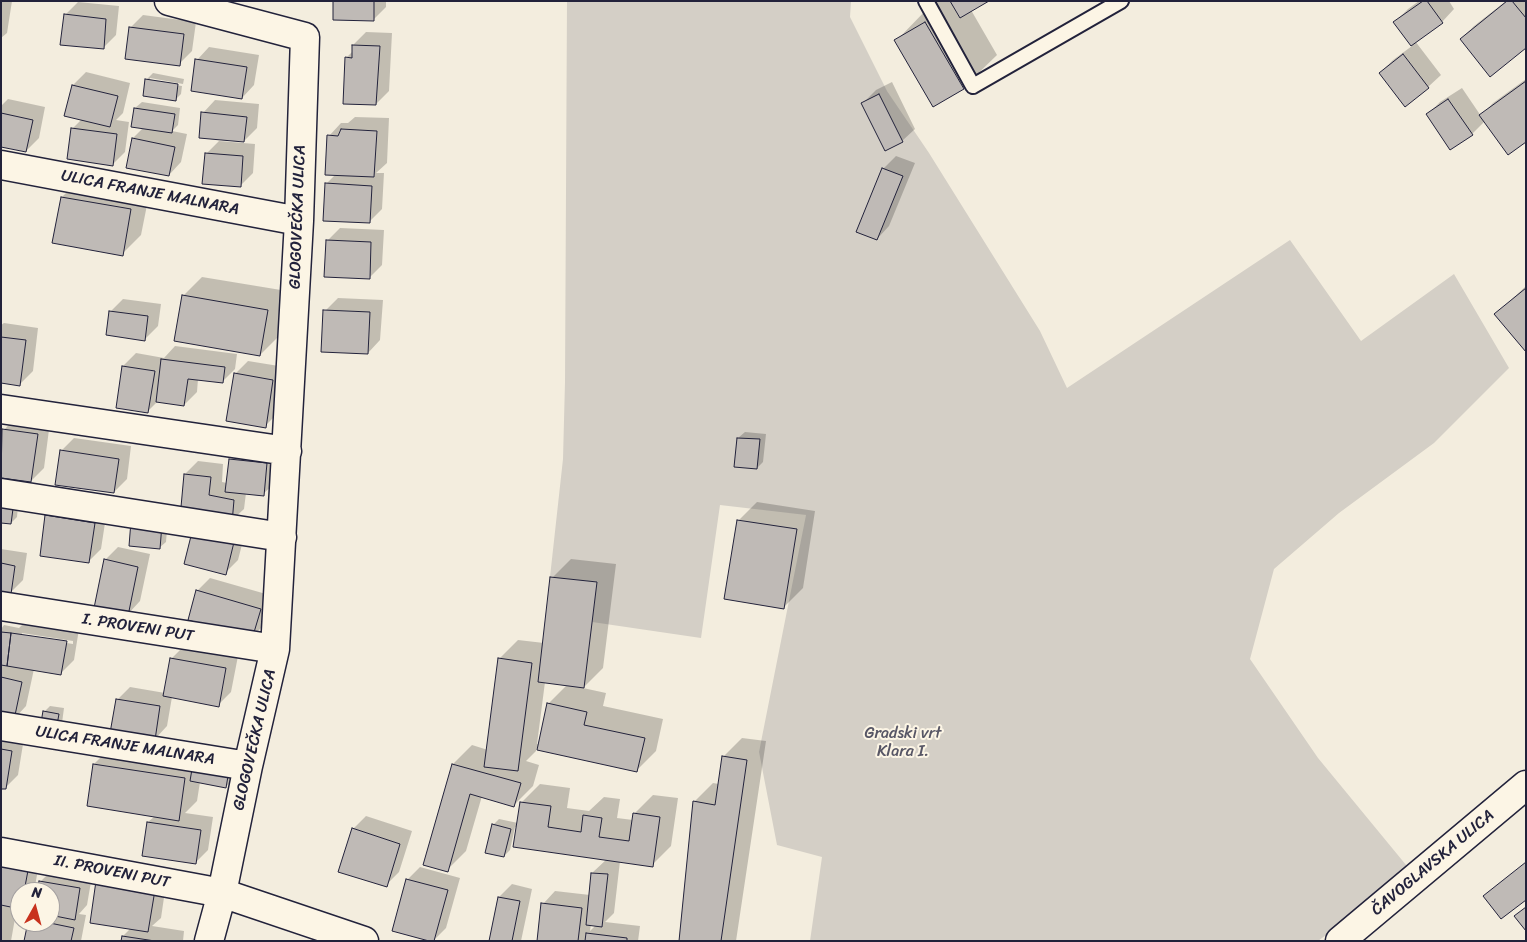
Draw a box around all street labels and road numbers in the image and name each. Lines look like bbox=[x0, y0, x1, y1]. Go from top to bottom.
street label: GLOGOVEČKA ULICA bbox=[286, 145, 310, 289]
street label: ULICA FRANJE MALNARA bbox=[59, 166, 241, 220]
street label: I. PROVENI PUT bbox=[81, 610, 195, 646]
street label: GLOGOVEČKA ULICA bbox=[229, 668, 281, 812]
street label: ULICA FRANJE MALNARA bbox=[34, 722, 216, 770]
street label: ČAVOGLAVSKA ULICA bbox=[1368, 806, 1498, 920]
street label: II. PROVENI PUT bbox=[53, 851, 171, 893]

